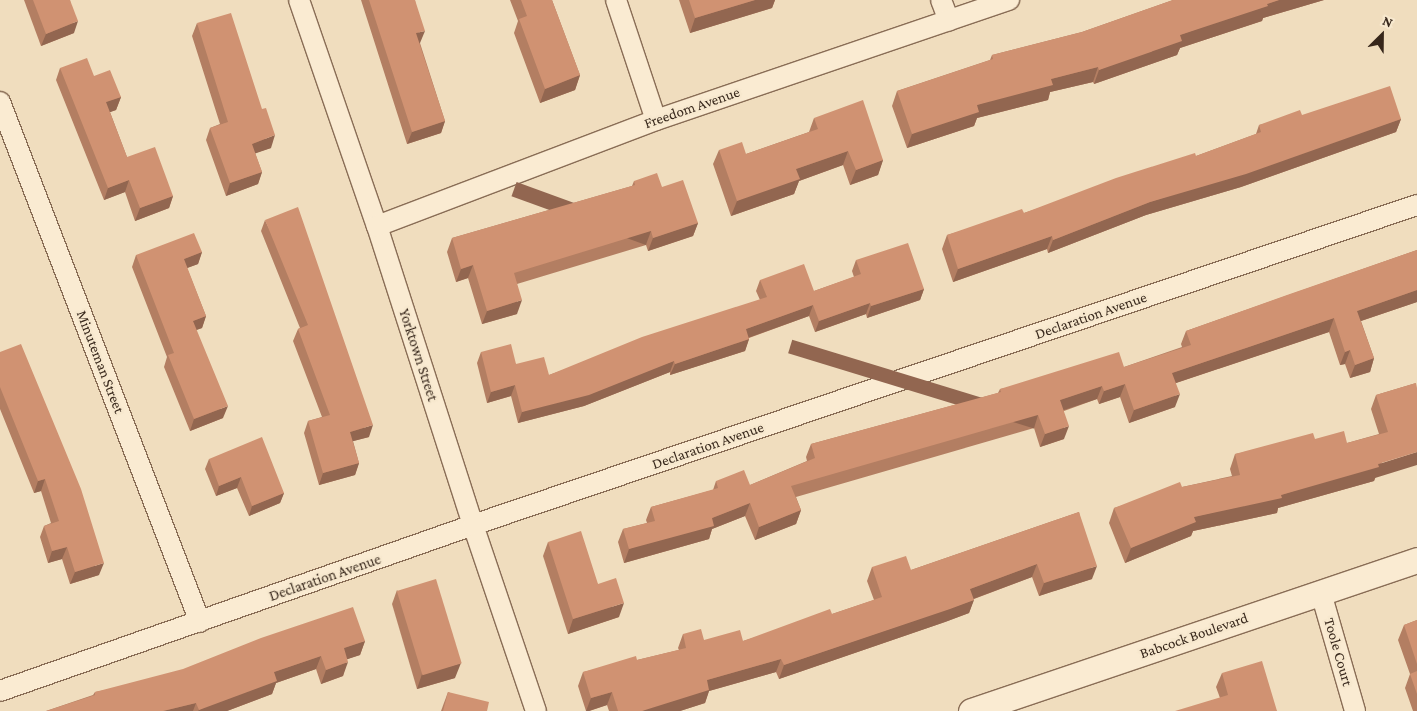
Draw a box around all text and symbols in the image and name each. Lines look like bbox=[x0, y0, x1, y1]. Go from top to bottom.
north arrow bbox=[1357, 10, 1407, 60]
text: N bbox=[1380, 12, 1395, 30]
street label: Freedom Avenue bbox=[642, 83, 742, 133]
street label: Declaration Avenue bbox=[1033, 288, 1149, 344]
street label: Yorktown Street bbox=[395, 307, 441, 403]
street label: Minuteman Street bbox=[72, 308, 128, 416]
street label: Declaration Avenue bbox=[650, 418, 766, 474]
street label: Declaration Avenue bbox=[267, 550, 383, 606]
street label: Babcock Boulevard bbox=[1137, 609, 1251, 663]
street label: Toole Court bbox=[1320, 616, 1356, 688]

